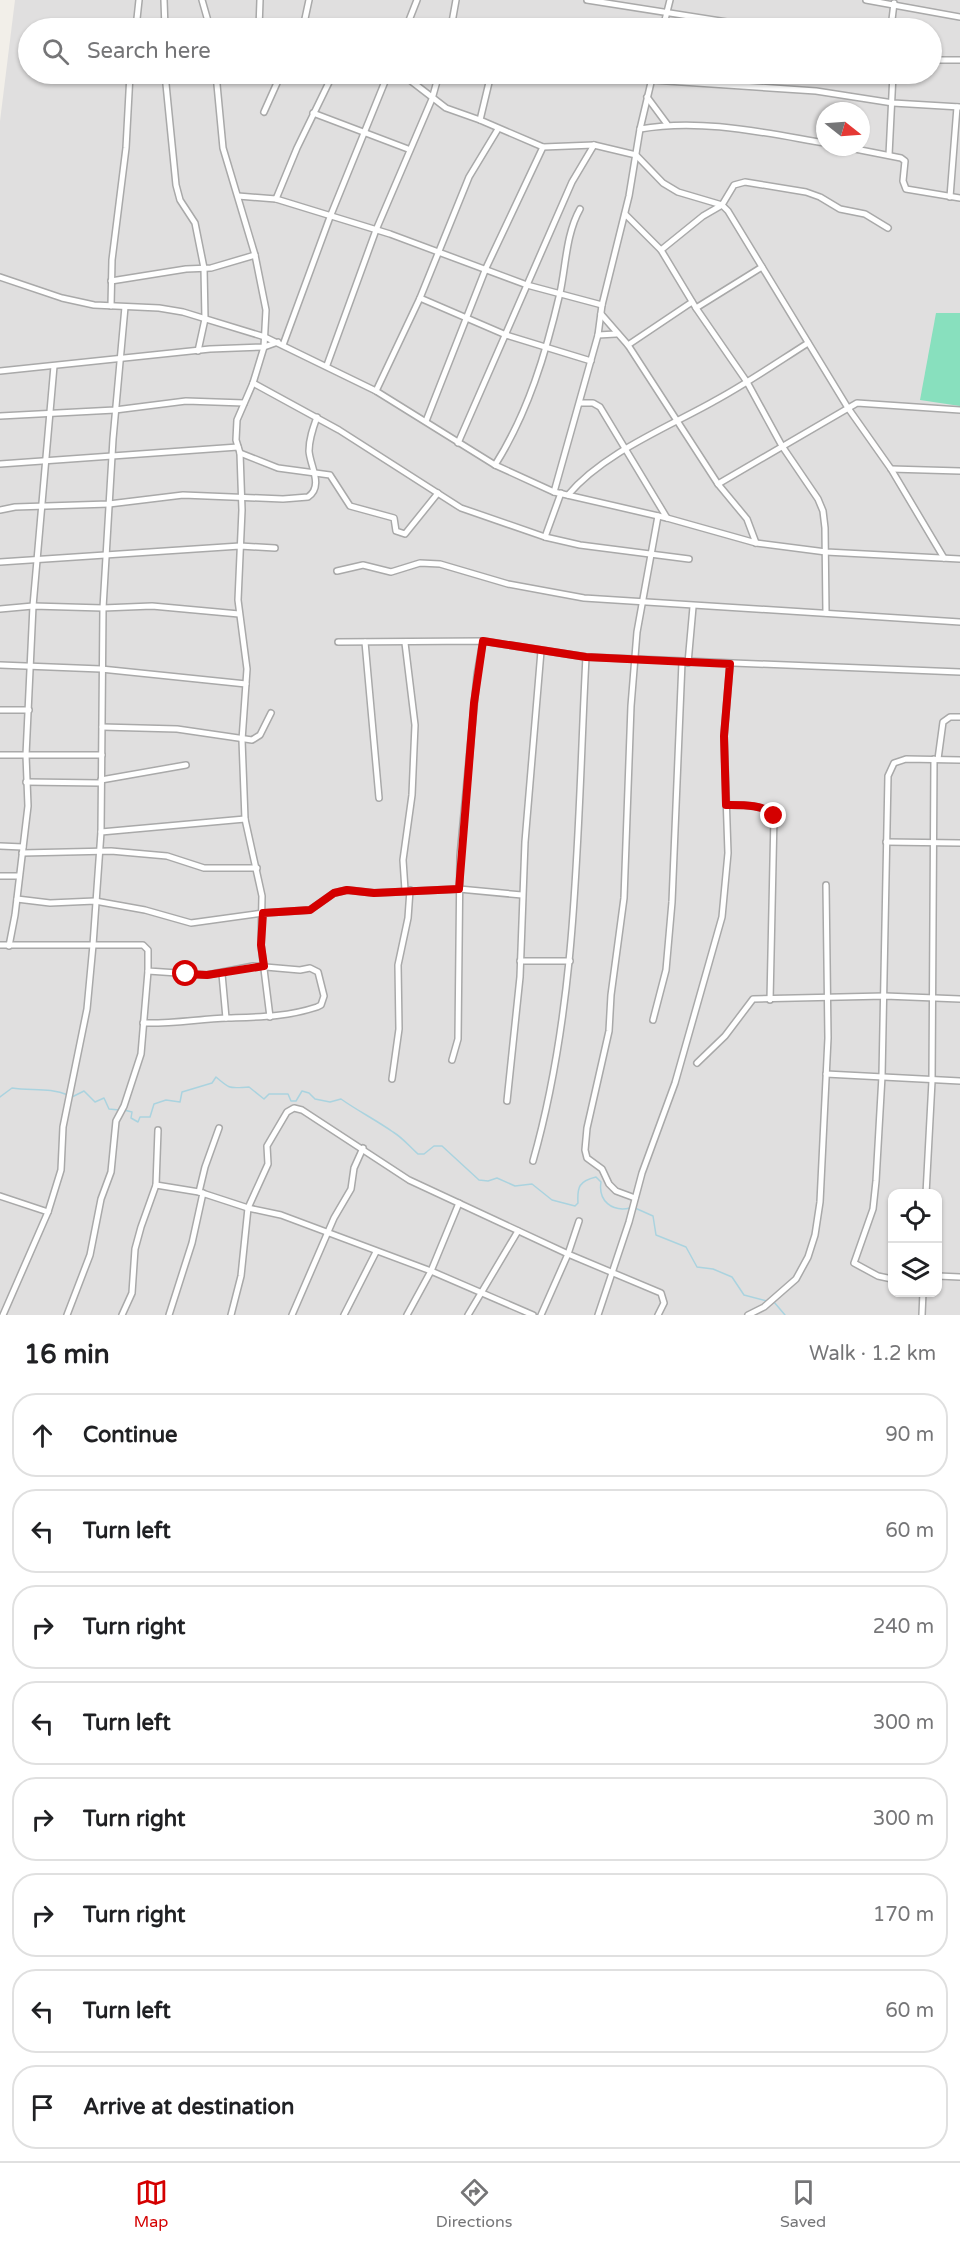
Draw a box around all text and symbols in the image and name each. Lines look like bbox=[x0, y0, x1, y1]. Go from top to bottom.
search box bbox=[18, 18, 942, 84]
icon: search bbox=[39, 35, 72, 68]
text: Search here bbox=[87, 38, 211, 64]
north arrow bbox=[816, 102, 870, 156]
route end bbox=[760, 802, 786, 828]
route start bbox=[172, 960, 198, 986]
map controls bbox=[888, 1189, 942, 1297]
button: locate bbox=[888, 1189, 942, 1243]
button: layers bbox=[888, 1243, 942, 1297]
text: 16 min bbox=[24, 1339, 110, 1370]
text: Walk · 1.2 km bbox=[809, 1342, 936, 1366]
icon: ahead bbox=[26, 1419, 59, 1452]
text: Continue bbox=[83, 1422, 178, 1448]
text: 90 m bbox=[885, 1423, 934, 1447]
icon: left bbox=[26, 1515, 59, 1548]
text: Turn left bbox=[83, 1518, 171, 1544]
text: 60 m bbox=[885, 1519, 934, 1543]
icon: right bbox=[26, 1611, 59, 1644]
text: Turn right bbox=[83, 1614, 185, 1640]
text: 240 m bbox=[873, 1615, 934, 1639]
icon: left bbox=[26, 1707, 59, 1740]
text: Turn left bbox=[83, 1710, 171, 1736]
text: 300 m bbox=[873, 1711, 934, 1735]
icon: right bbox=[26, 1803, 59, 1836]
text: Turn right bbox=[83, 1806, 185, 1832]
text: 300 m bbox=[873, 1807, 934, 1831]
icon: right bbox=[26, 1899, 59, 1932]
text: Turn right bbox=[83, 1902, 185, 1928]
text: 170 m bbox=[873, 1903, 934, 1927]
icon: left bbox=[26, 1995, 59, 2028]
text: Turn left bbox=[83, 1998, 171, 2024]
text: 60 m bbox=[885, 1999, 934, 2023]
icon: arrive bbox=[26, 2091, 59, 2124]
text: Arrive at destination bbox=[83, 2094, 294, 2120]
tab: Map bbox=[134, 2176, 168, 2232]
tab: Directions bbox=[436, 2176, 512, 2232]
tab: Saved bbox=[780, 2176, 826, 2232]

